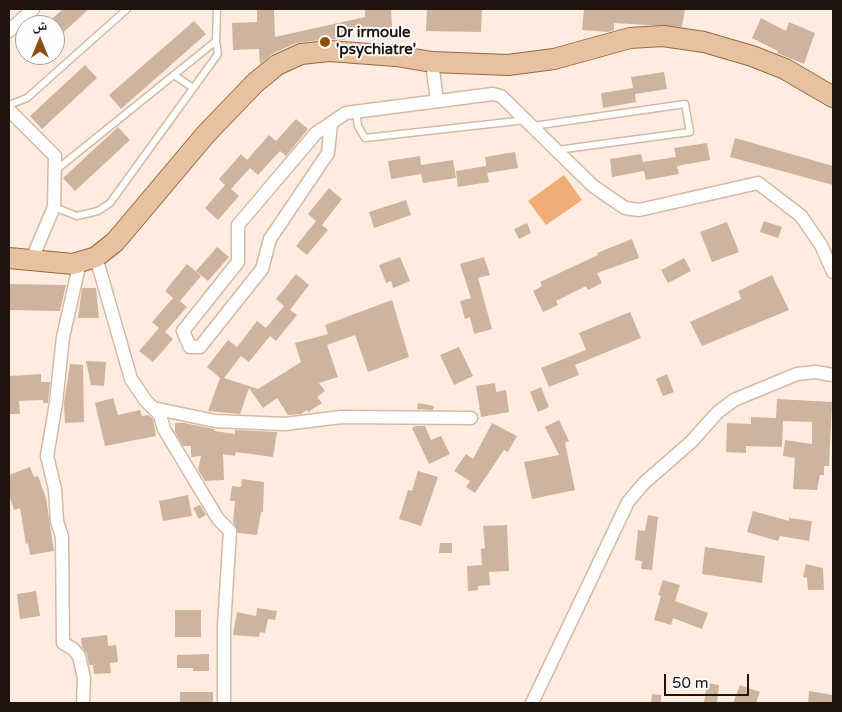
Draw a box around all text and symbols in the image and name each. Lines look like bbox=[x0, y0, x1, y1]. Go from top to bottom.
north arrow bbox=[15, 15, 65, 65]
text: ش bbox=[33, 17, 47, 34]
place label: Dr irmoule 'psychiatre' bbox=[336, 24, 416, 59]
marker: Dr irmoule 'psychiatre' bbox=[318, 35, 332, 49]
scale bar bbox=[667, 664, 752, 696]
text: 50 m bbox=[672, 674, 709, 692]

